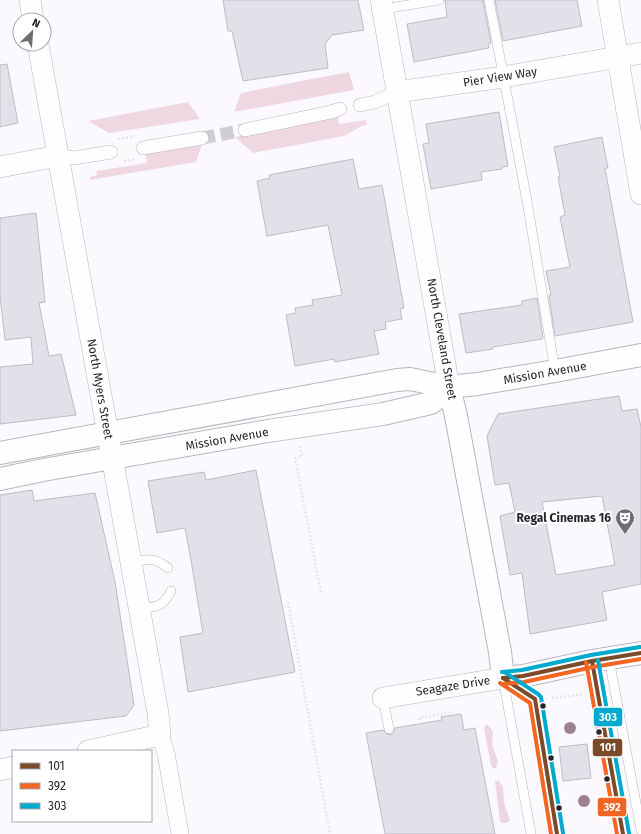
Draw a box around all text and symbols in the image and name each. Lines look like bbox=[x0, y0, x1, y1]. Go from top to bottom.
north arrow bbox=[12, 12, 52, 52]
text: N bbox=[30, 16, 42, 31]
street label: Pier View Way bbox=[462, 64, 538, 90]
street label: North Cleveland Street bbox=[424, 277, 460, 402]
street label: North Myers Street bbox=[84, 338, 116, 441]
street label: Mission Avenue bbox=[502, 359, 588, 387]
street label: Mission Avenue bbox=[184, 425, 270, 453]
theatre icon: Regal Cinemas 16 bbox=[614, 507, 636, 535]
place label: Regal Cinemas 16 bbox=[517, 511, 611, 525]
street label: Seagaze Drive bbox=[415, 673, 491, 699]
unlabelled marker bbox=[538, 701, 548, 711]
line badge: 303 bbox=[593, 707, 623, 727]
text: 303 bbox=[598, 711, 617, 724]
unlabelled marker bbox=[594, 727, 604, 737]
line badge: 101 bbox=[592, 738, 623, 757]
text: 101 bbox=[600, 741, 616, 754]
legend bbox=[12, 750, 152, 822]
unlabelled marker bbox=[546, 753, 556, 763]
text: 101 bbox=[48, 759, 65, 773]
unlabelled marker bbox=[602, 774, 612, 784]
text: 392 bbox=[48, 779, 66, 793]
line badge: 392 bbox=[597, 797, 627, 817]
text: 303 bbox=[48, 799, 67, 813]
text: 392 bbox=[602, 801, 621, 814]
unlabelled marker bbox=[554, 803, 564, 813]

